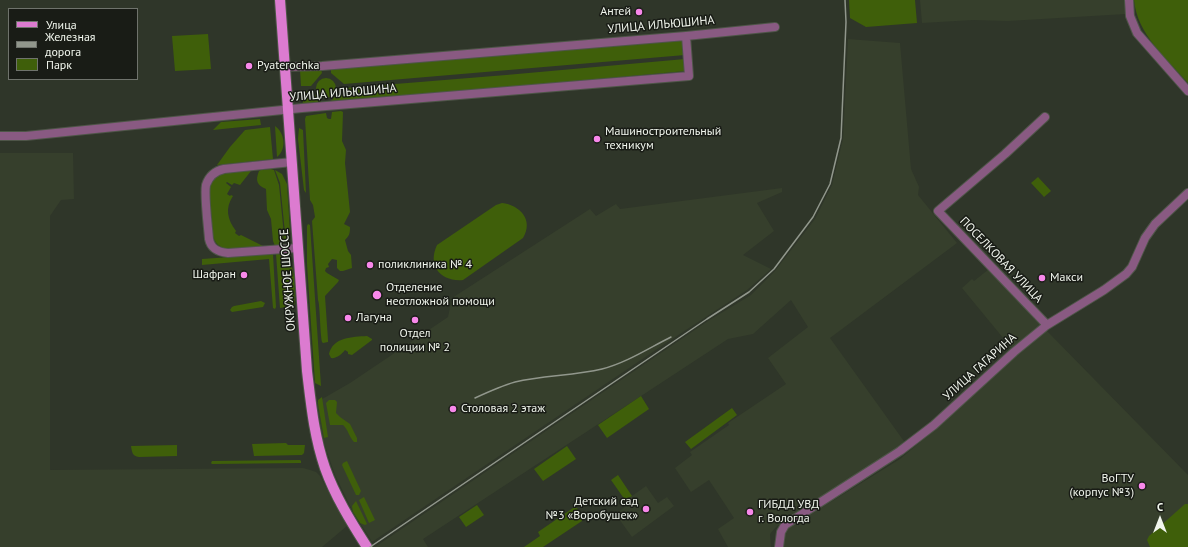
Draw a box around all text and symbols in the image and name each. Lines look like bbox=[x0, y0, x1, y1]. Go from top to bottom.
place label: Антей bbox=[600, 5, 631, 19]
marker: Антей bbox=[634, 7, 644, 17]
legend bbox=[8, 8, 138, 80]
street label: УЛИЦА ИЛЬЮШИНА bbox=[607, 13, 715, 37]
text: Улица bbox=[46, 17, 77, 32]
text: Железная дорога bbox=[45, 29, 96, 59]
text: Парк bbox=[46, 57, 72, 72]
place label: Pyaterochka bbox=[257, 59, 319, 73]
marker: Pyaterochka bbox=[244, 61, 254, 71]
street label: УЛИЦА ИЛЬЮШИНА bbox=[289, 81, 397, 105]
place label: Машиностроительный техникум bbox=[605, 125, 721, 153]
marker: Машиностроительный техникум bbox=[592, 134, 602, 144]
street label: ПОСЕЛКОВАЯ УЛИЦА bbox=[956, 214, 1046, 306]
street label: ОКРУЖНОЕ ШОССЕ bbox=[277, 228, 299, 332]
place label: поликлиника № 4 bbox=[378, 258, 472, 272]
marker: поликлиника № 4 bbox=[365, 260, 375, 270]
place label: Шафран bbox=[192, 268, 236, 282]
marker: Шафран bbox=[239, 270, 249, 280]
place label: Макси bbox=[1050, 271, 1083, 285]
marker: Макси bbox=[1037, 273, 1047, 283]
place label: Отделение неотложной помощи bbox=[386, 281, 495, 309]
marker: Отделение неотложной помощи bbox=[371, 289, 383, 301]
place label: Лагуна bbox=[356, 311, 392, 325]
marker: Лагуна bbox=[343, 313, 353, 323]
marker: Отдел полиции № 2 bbox=[410, 315, 420, 325]
place label: Отдел полиции № 2 bbox=[380, 327, 450, 355]
street label: УЛИЦА ГАГАРИНА bbox=[940, 330, 1020, 404]
place label: Столовая 2 этаж bbox=[461, 402, 545, 416]
marker: Столовая 2 этаж bbox=[448, 404, 458, 414]
place label: ВоГТУ (корпус №3) bbox=[1069, 472, 1134, 500]
marker: ВоГТУ (корпус №3) bbox=[1137, 481, 1147, 491]
place label: Детский сад №3 «Воробушек» bbox=[546, 495, 638, 523]
place label: ГИБДД УВД г. Вологда bbox=[758, 498, 819, 526]
north arrow bbox=[1140, 499, 1180, 539]
text: С bbox=[1157, 500, 1163, 514]
marker: Детский сад №3 «Воробушек» bbox=[641, 504, 651, 514]
marker: ГИБДД УВД г. Вологда bbox=[745, 507, 755, 517]

